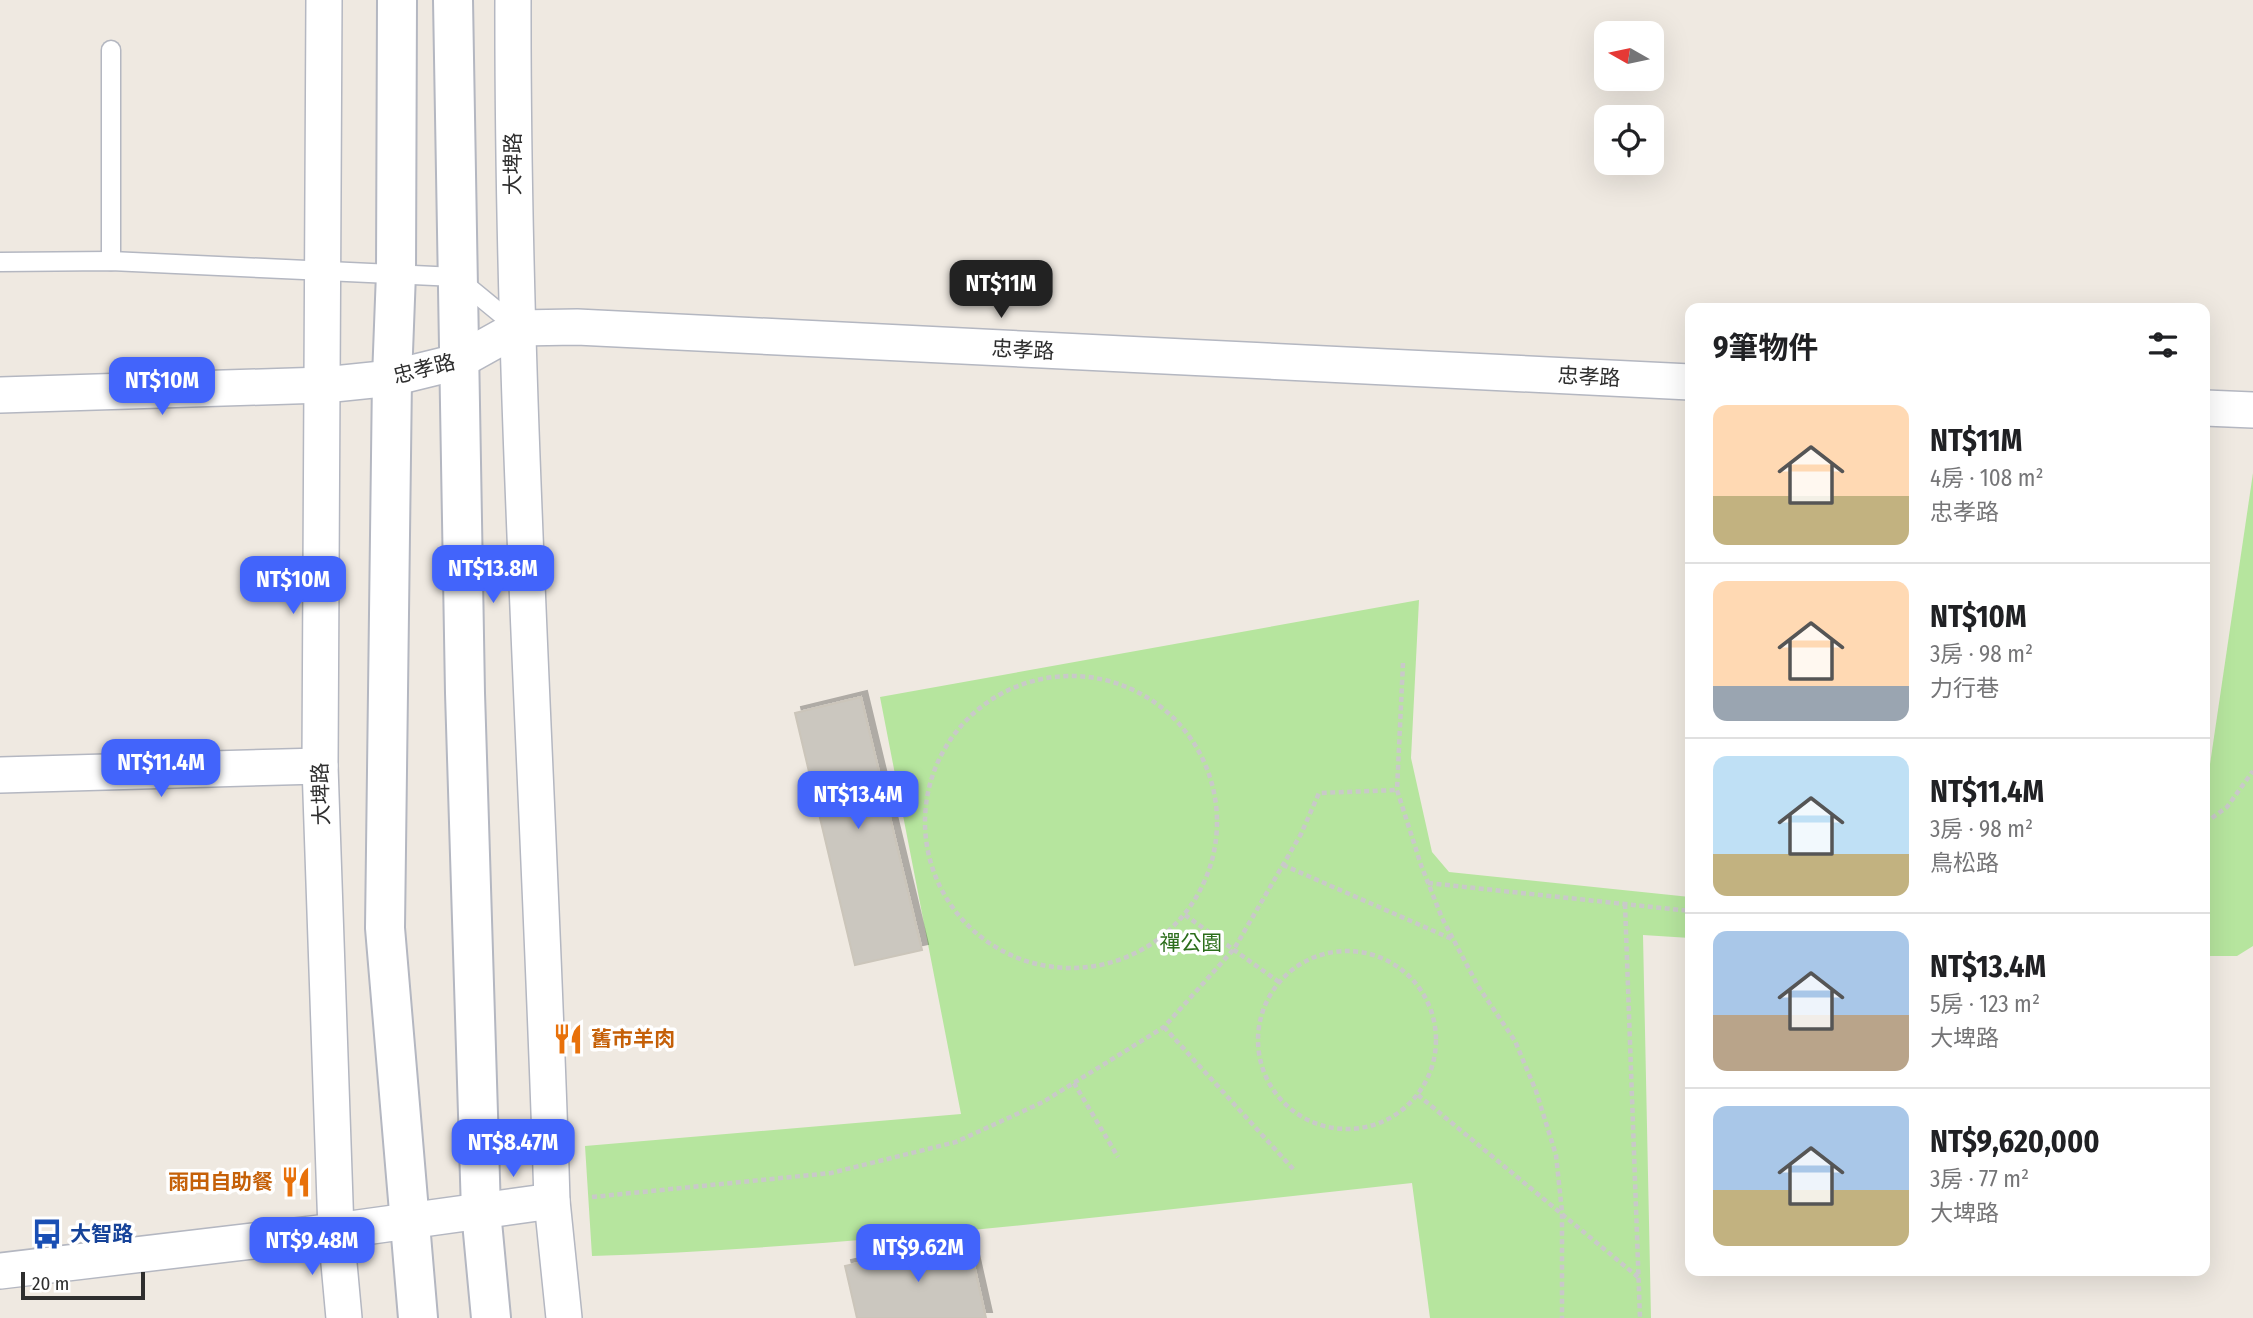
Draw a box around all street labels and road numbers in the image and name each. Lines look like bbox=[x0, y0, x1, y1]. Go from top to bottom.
street label: 大埤路 bbox=[500, 133, 526, 196]
street label: 忠孝路 bbox=[991, 335, 1055, 365]
street label: 忠孝路 bbox=[390, 349, 458, 389]
street label: 忠孝路 bbox=[1557, 362, 1621, 392]
street label: 大埤路 bbox=[307, 762, 335, 826]

